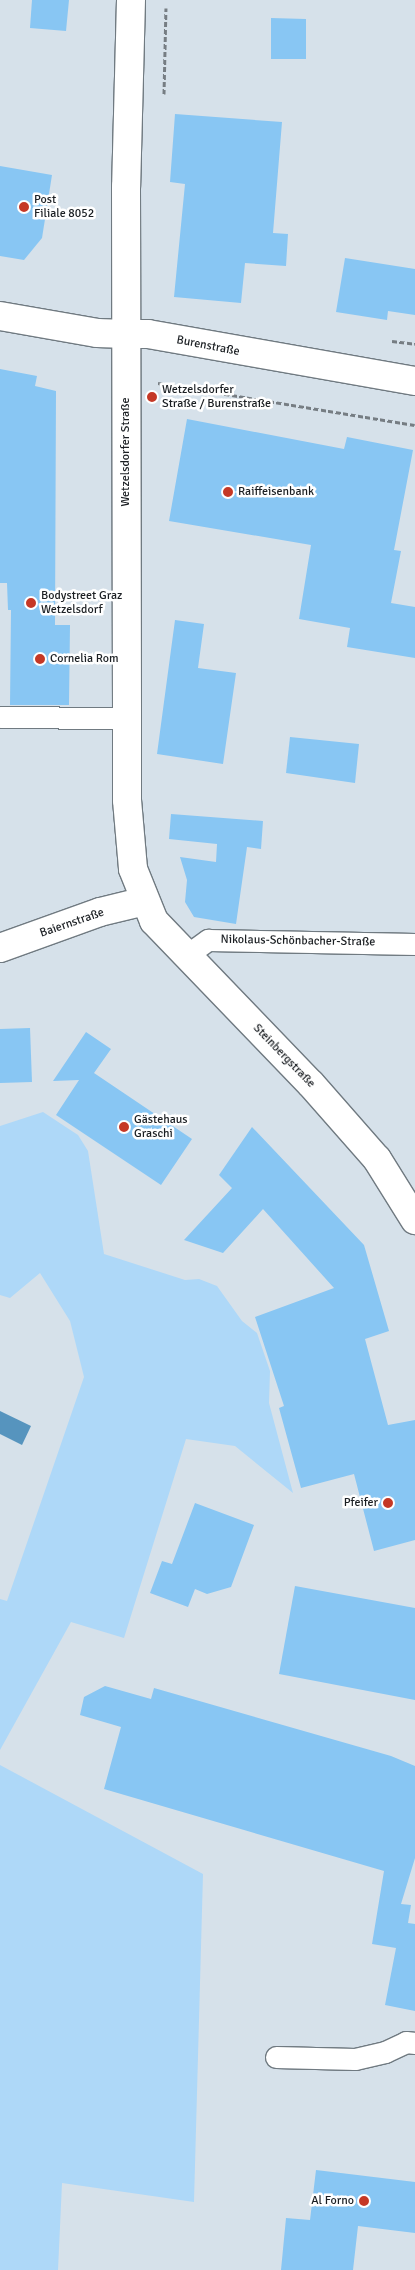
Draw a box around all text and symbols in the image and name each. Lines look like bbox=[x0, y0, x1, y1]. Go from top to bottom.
place label: Post Filiale 8052 bbox=[34, 193, 94, 221]
marker: Post Filiale 8052 bbox=[18, 201, 30, 213]
street label: Burenstraße bbox=[175, 333, 241, 359]
place label: Wetzelsdorfer Straße / Burenstraße bbox=[162, 383, 271, 411]
marker: Wetzelsdorfer Straße / Burenstraße bbox=[146, 391, 158, 403]
street label: Wetzelsdorfer Straße bbox=[119, 397, 133, 507]
place label: Raiffeisenbank bbox=[238, 485, 314, 499]
marker: Raiffeisenbank bbox=[222, 486, 234, 498]
place label: Bodystreet Graz Wetzelsdorf bbox=[41, 589, 122, 617]
marker: Bodystreet Graz Wetzelsdorf bbox=[25, 597, 37, 609]
place label: Cornelia Rom bbox=[50, 652, 119, 666]
marker: Cornelia Rom bbox=[34, 653, 46, 665]
street label: Baiernstraße bbox=[38, 905, 106, 941]
street label: Nikolaus-Schönbacher-Straße bbox=[221, 932, 375, 950]
street label: Steinbergstraße bbox=[250, 1021, 318, 1091]
place label: Gästehaus Graschi bbox=[134, 1113, 188, 1141]
marker: Gästehaus Graschi bbox=[118, 1121, 130, 1133]
place label: Pfeifer bbox=[344, 1496, 378, 1510]
marker: Pfeifer bbox=[382, 1497, 394, 1509]
place label: Al Forno bbox=[311, 2194, 354, 2208]
marker: Al Forno bbox=[358, 2195, 370, 2207]

